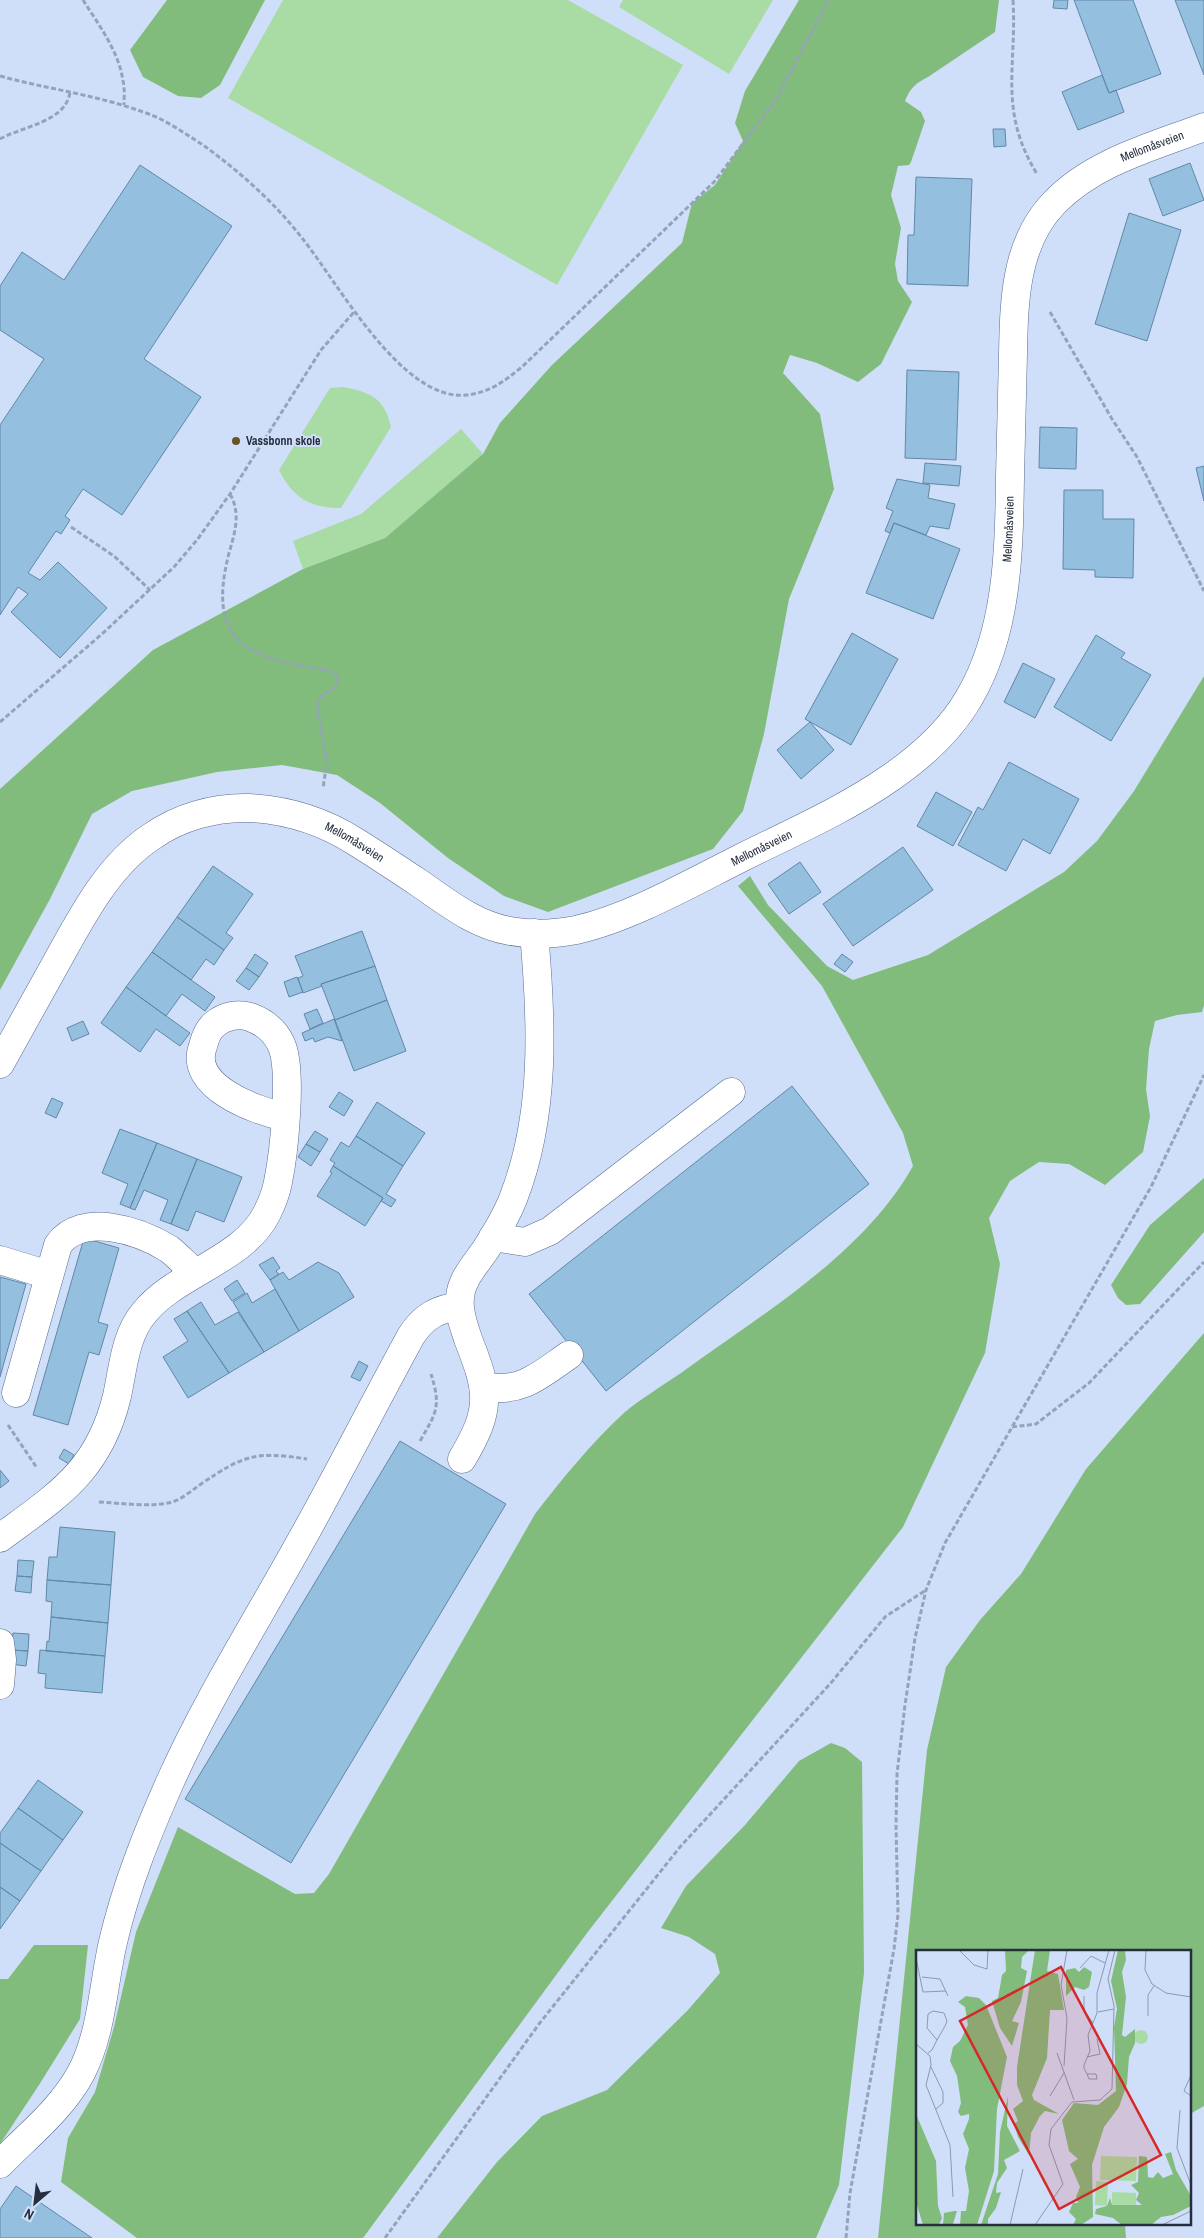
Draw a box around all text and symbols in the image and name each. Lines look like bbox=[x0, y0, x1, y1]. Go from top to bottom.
street label: Mellomåsveien bbox=[1118, 127, 1186, 166]
place label: Vassbonn skole bbox=[246, 433, 321, 449]
marker: Vassbonn skole bbox=[230, 435, 242, 447]
street label: Mellomåsveien bbox=[999, 496, 1018, 563]
street label: Mellomåsveien bbox=[322, 818, 387, 866]
street label: Mellomåsveien bbox=[728, 826, 795, 870]
inset map bbox=[916, 1950, 1192, 2226]
north arrow bbox=[10, 2178, 60, 2228]
text: N bbox=[21, 2205, 37, 2224]

